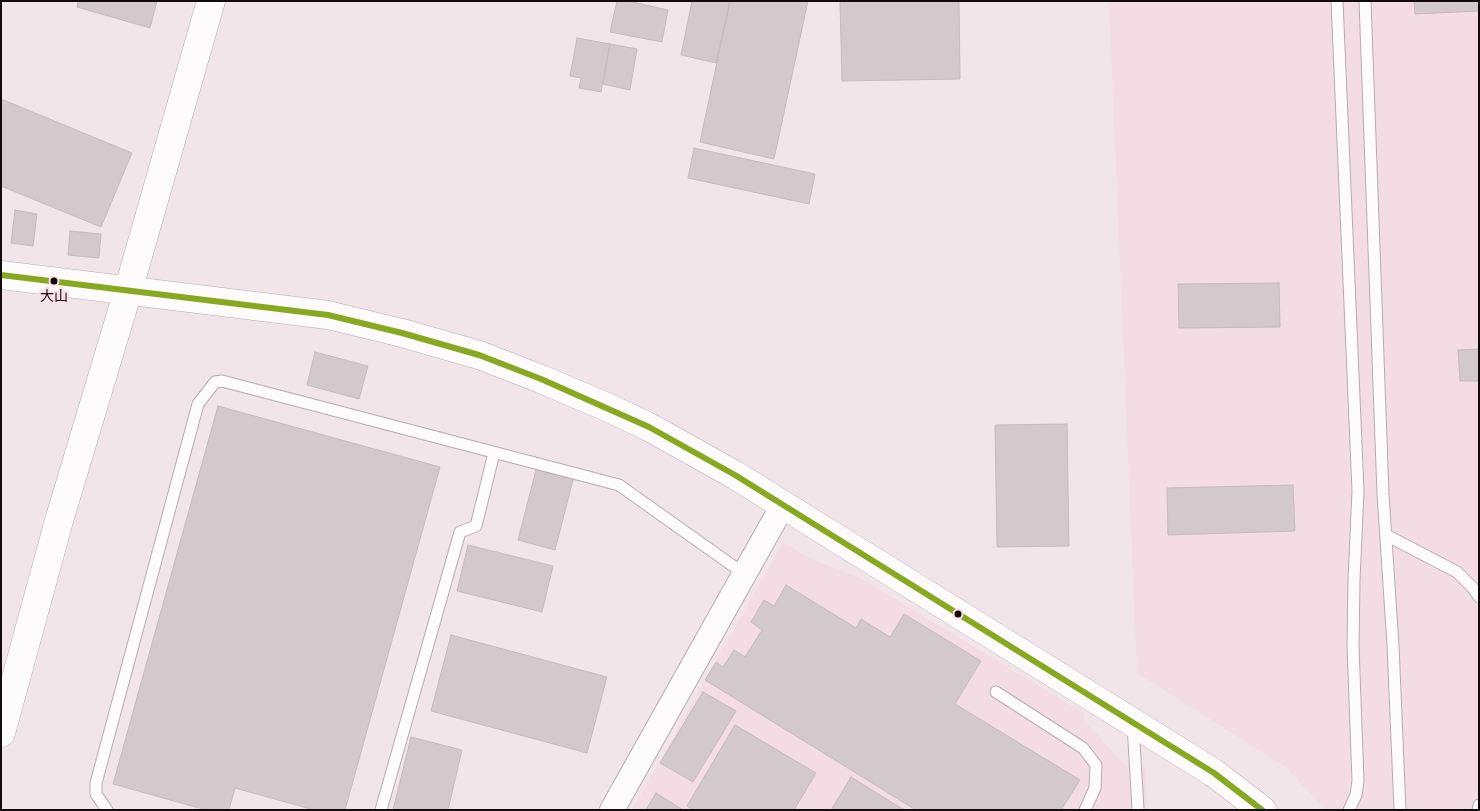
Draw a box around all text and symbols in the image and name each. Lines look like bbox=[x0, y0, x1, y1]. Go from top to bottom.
marker: 大山 bbox=[49, 276, 59, 286]
place label: 大山 bbox=[40, 289, 68, 305]
unlabelled marker bbox=[953, 609, 963, 619]

